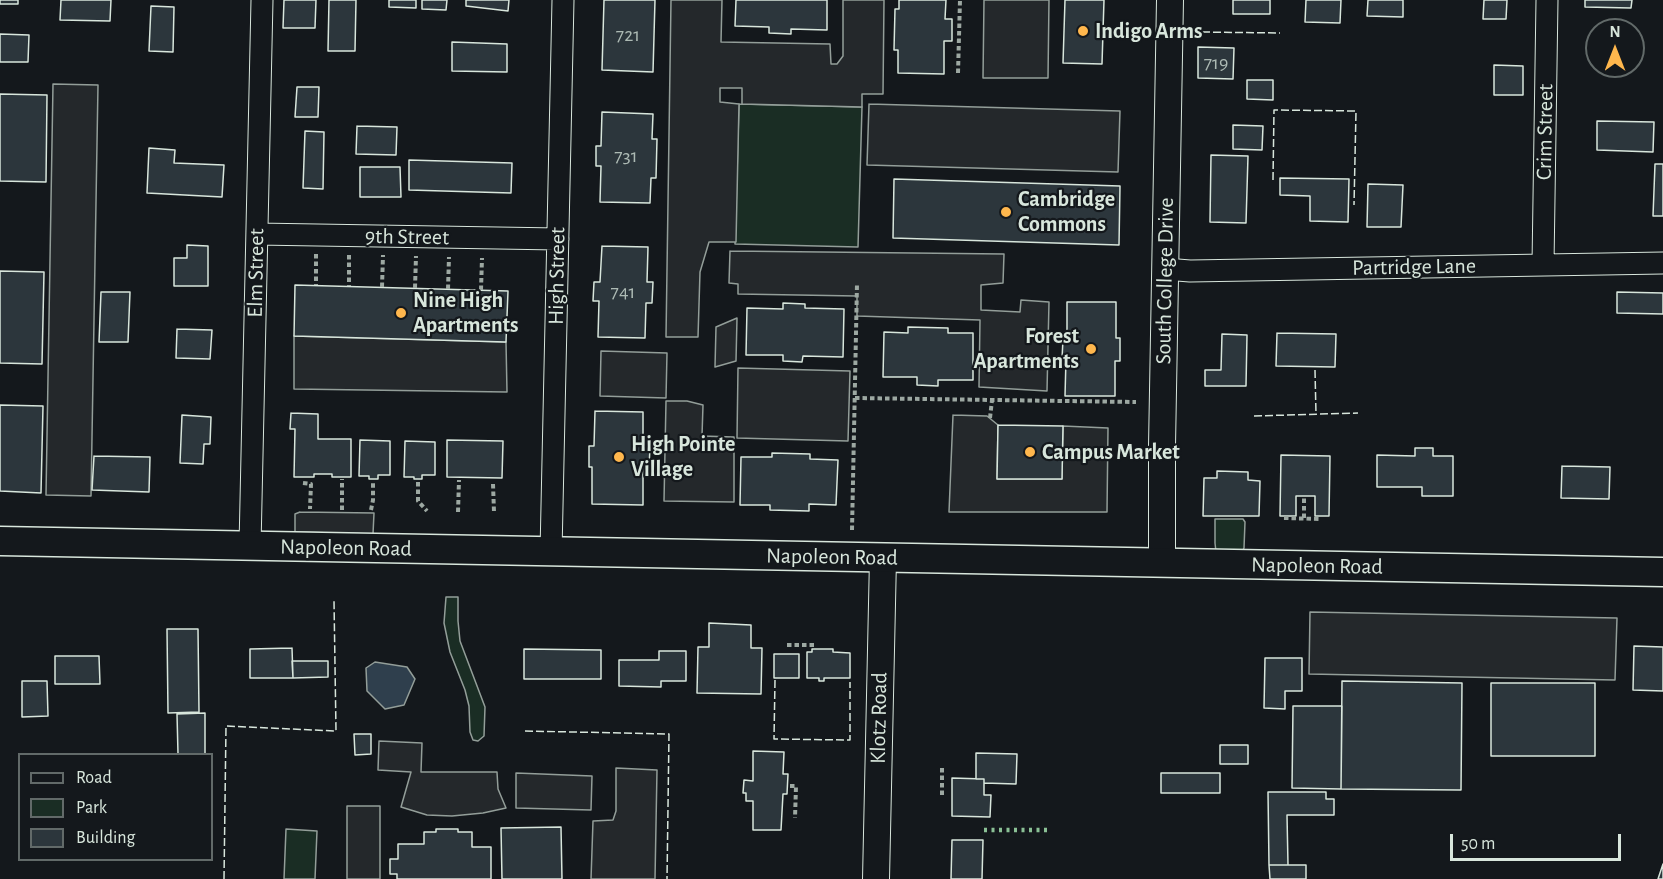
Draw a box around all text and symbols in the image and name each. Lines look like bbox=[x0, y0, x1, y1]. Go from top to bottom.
place label: Indigo Arms bbox=[1095, 18, 1202, 44]
north arrow bbox=[1585, 18, 1645, 78]
house number: 721 bbox=[616, 23, 640, 47]
marker: Indigo Arms bbox=[1076, 24, 1090, 38]
text: N bbox=[1609, 24, 1621, 40]
house number: 719 bbox=[1204, 51, 1228, 75]
street label: Crim Street bbox=[1531, 84, 1559, 180]
house number: 731 bbox=[614, 144, 638, 168]
place label: Cambridge Commons bbox=[1018, 186, 1115, 237]
street label: South College Drive bbox=[1150, 197, 1180, 365]
marker: Cambridge Commons bbox=[999, 205, 1013, 219]
street label: 9th Street bbox=[365, 223, 449, 251]
street label: High Street bbox=[543, 227, 571, 325]
street label: Elm Street bbox=[242, 228, 270, 318]
street label: Partridge Lane bbox=[1352, 253, 1476, 281]
house number: 741 bbox=[611, 280, 635, 304]
place label: Nine High Apartments bbox=[413, 287, 518, 338]
marker: Nine High Apartments bbox=[394, 306, 408, 320]
place label: Forest Apartments bbox=[974, 323, 1079, 374]
marker: Forest Apartments bbox=[1084, 342, 1098, 356]
place label: High Pointe Village bbox=[631, 431, 735, 482]
place label: Campus Market bbox=[1042, 439, 1180, 465]
marker: Campus Market bbox=[1023, 445, 1037, 459]
marker: High Pointe Village bbox=[612, 450, 626, 464]
street label: Napoleon Road bbox=[280, 534, 412, 562]
street label: Napoleon Road bbox=[766, 543, 898, 571]
street label: Napoleon Road bbox=[1251, 552, 1383, 580]
street label: Klotz Road bbox=[865, 672, 893, 764]
legend bbox=[18, 753, 213, 861]
text: Road bbox=[76, 769, 112, 787]
text: Park bbox=[76, 799, 107, 817]
scale bar bbox=[1453, 822, 1624, 860]
text: Building bbox=[76, 829, 135, 847]
text: 50 m bbox=[1461, 835, 1495, 853]

